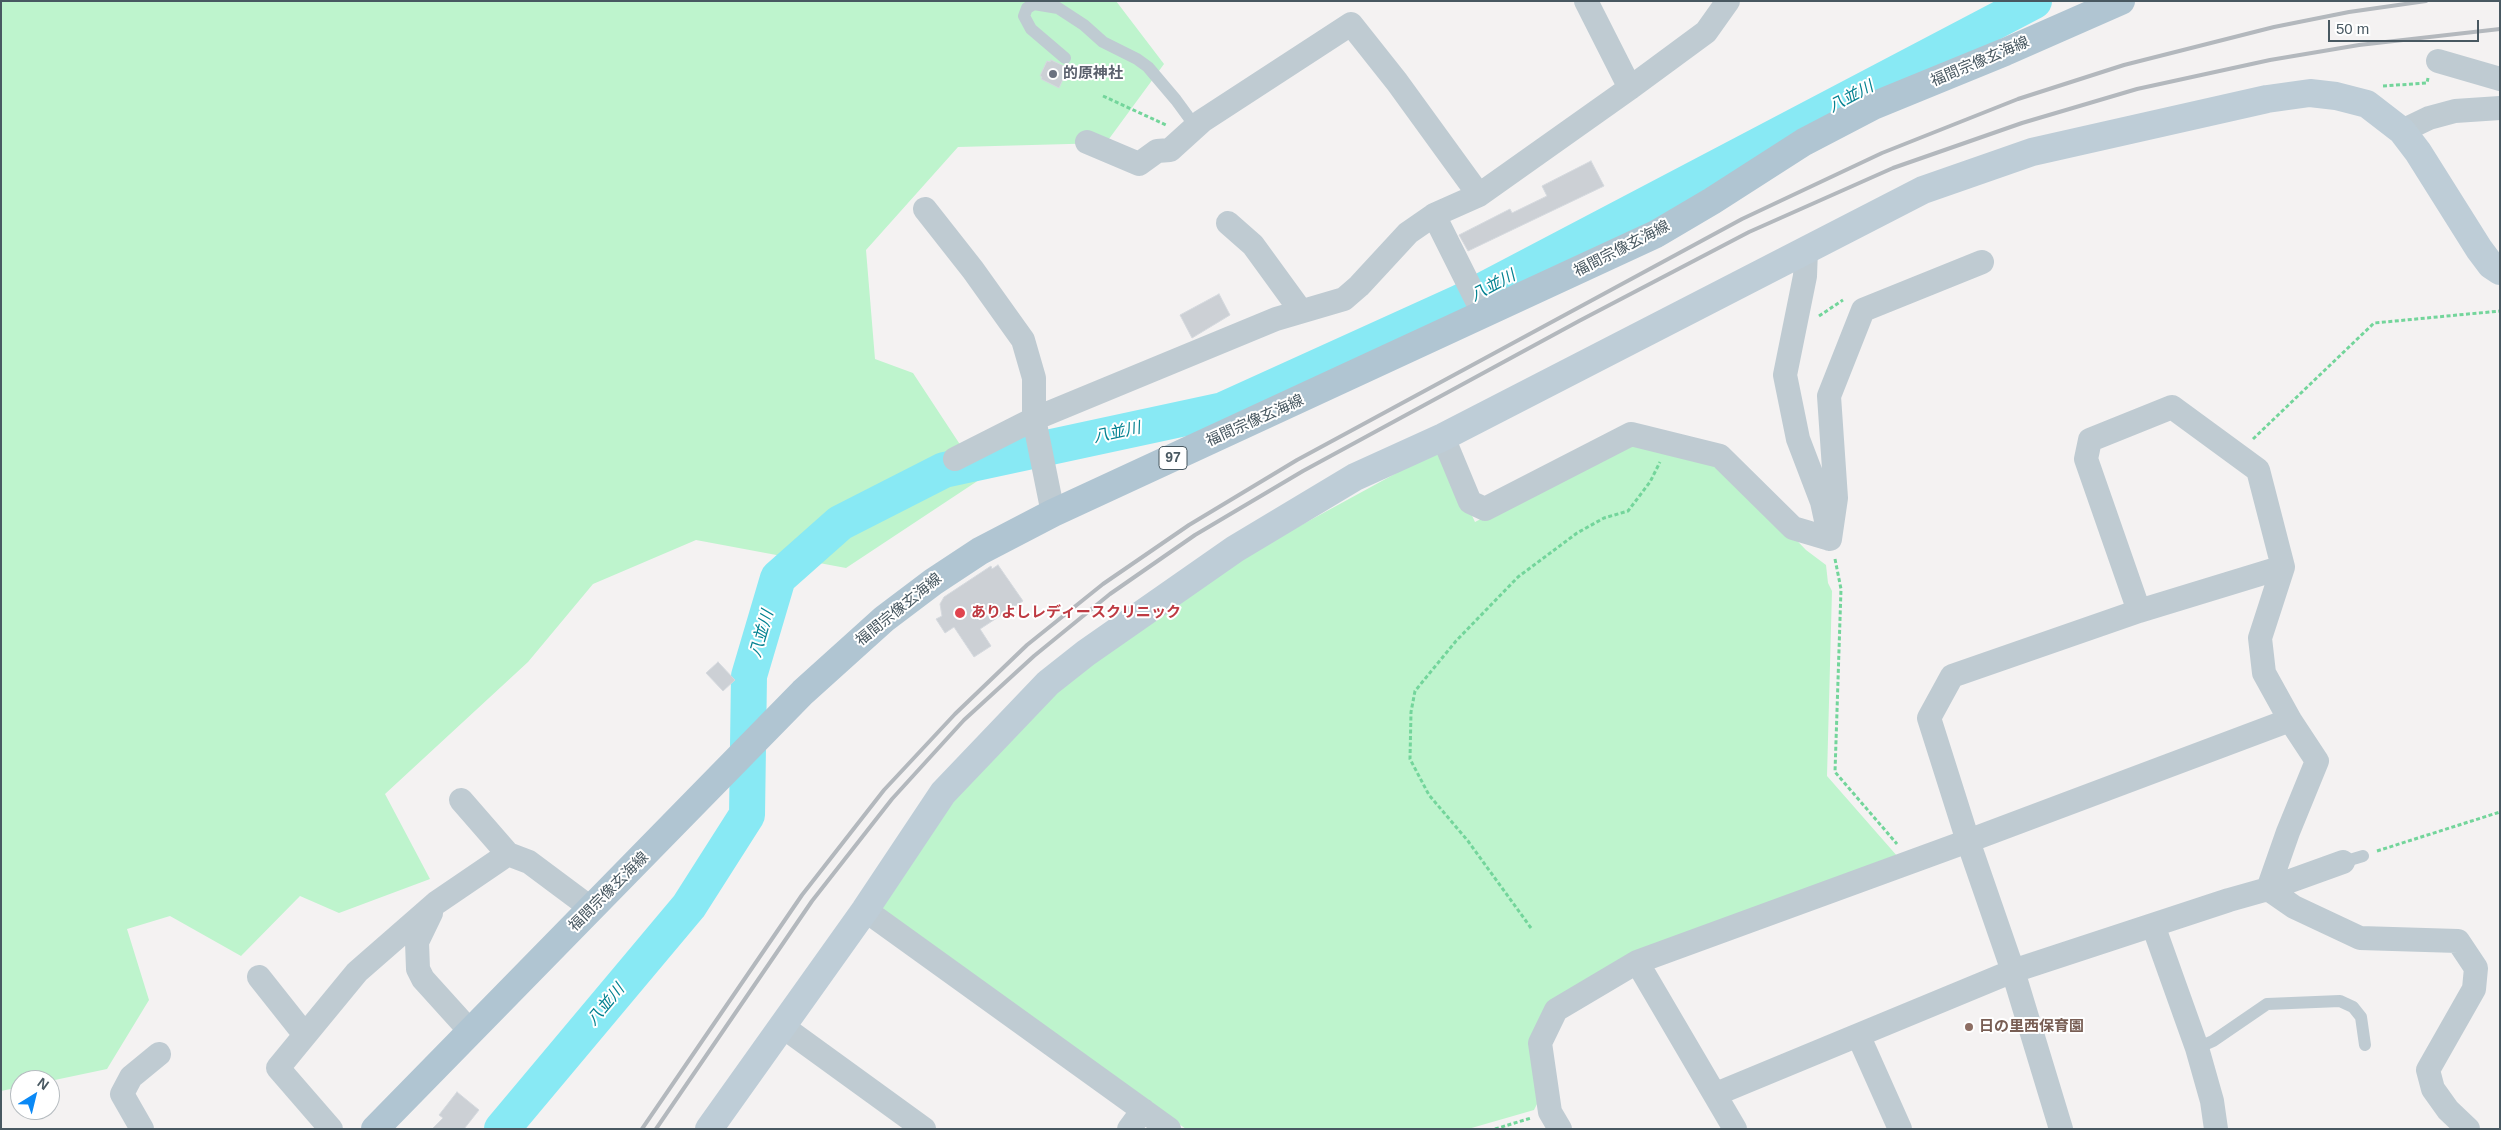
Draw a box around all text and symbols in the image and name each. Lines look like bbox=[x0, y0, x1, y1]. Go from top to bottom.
scale bar bbox=[2331, 10, 2482, 42]
text: 50 m bbox=[2336, 20, 2369, 37]
street label: 福間宗像玄海線 bbox=[1928, 33, 2032, 91]
place label: 的原神社 bbox=[1063, 65, 1123, 83]
marker: 的原神社 bbox=[1047, 68, 1059, 80]
water label: 八並川 bbox=[1825, 77, 1877, 117]
street label: 福間宗像玄海線 bbox=[1571, 217, 1673, 281]
water label: 八並川 bbox=[1467, 266, 1519, 306]
street label: 福間宗像玄海線 bbox=[1203, 391, 1307, 451]
water label: 八並川 bbox=[1092, 419, 1142, 447]
road number: 97 bbox=[1159, 446, 1187, 469]
street label: 福間宗像玄海線 bbox=[853, 570, 945, 650]
place label: ありよしレディースクリニック bbox=[971, 604, 1181, 622]
marker: ありよしレディースクリニック bbox=[953, 606, 967, 620]
water label: 八並川 bbox=[746, 608, 778, 660]
street label: 福間宗像玄海線 bbox=[566, 849, 652, 935]
water label: 八並川 bbox=[583, 980, 629, 1030]
place label: 日の里西保育園 bbox=[1979, 1018, 2084, 1036]
marker: 日の里西保育園 bbox=[1963, 1021, 1975, 1033]
north arrow bbox=[10, 1070, 60, 1120]
text: N bbox=[34, 1074, 52, 1093]

